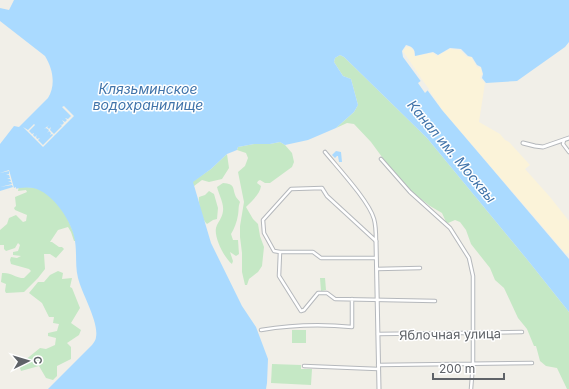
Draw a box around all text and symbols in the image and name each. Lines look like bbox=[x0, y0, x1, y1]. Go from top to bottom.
water label: Клязьминское водохранилище bbox=[93, 80, 203, 113]
water label: Канал им. Москвы bbox=[404, 96, 500, 206]
street label: Яблочная улица bbox=[399, 325, 501, 343]
north arrow bbox=[8, 341, 48, 381]
text: С bbox=[31, 355, 45, 365]
scale bar bbox=[433, 355, 504, 381]
text: 200 m bbox=[439, 361, 475, 376]

